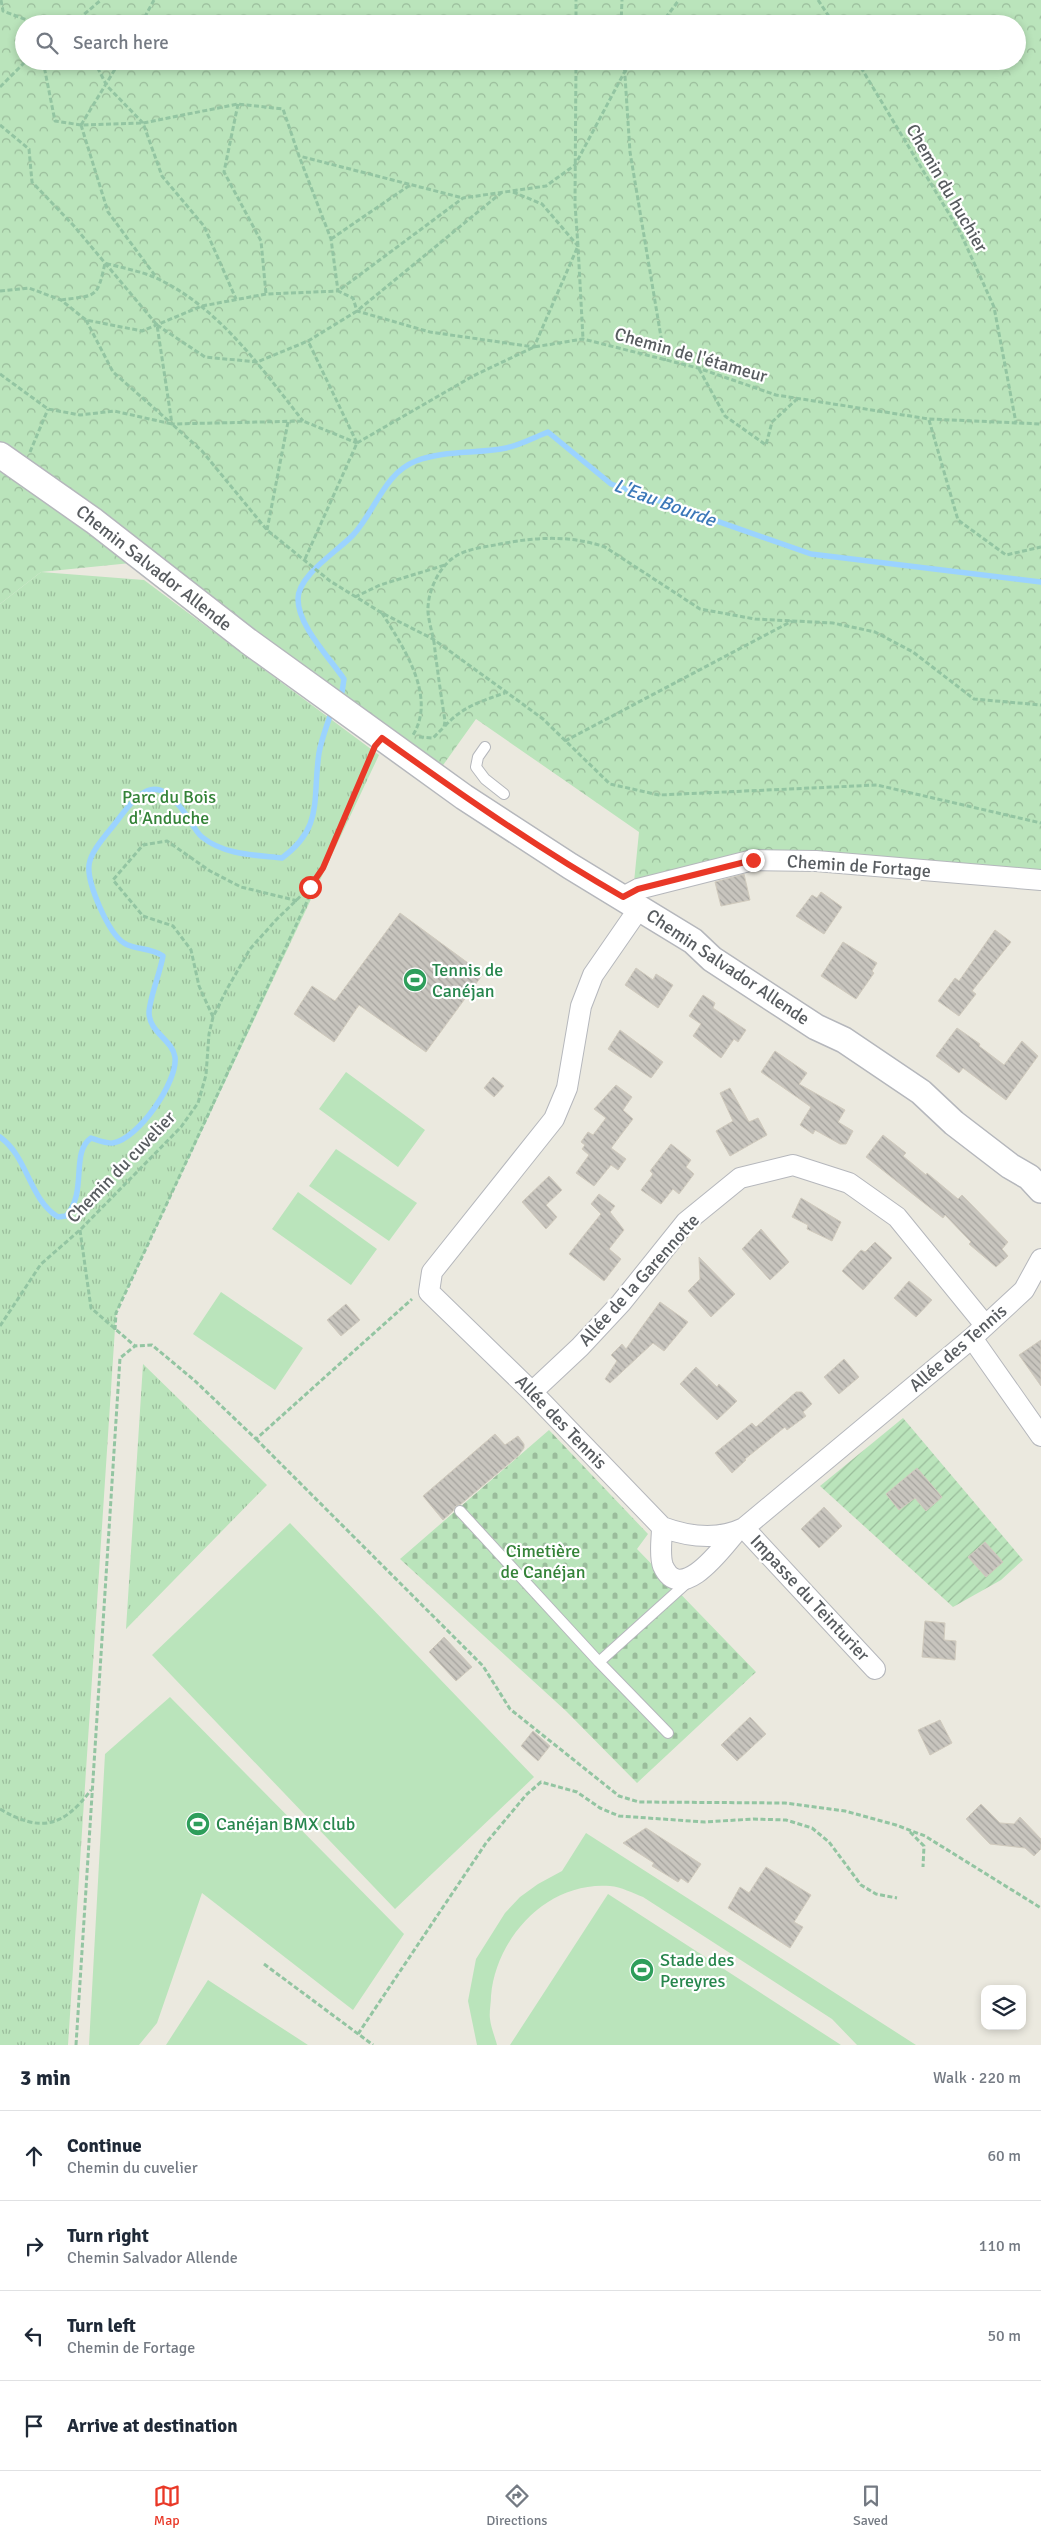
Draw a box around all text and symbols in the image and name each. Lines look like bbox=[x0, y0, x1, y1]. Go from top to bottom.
search box bbox=[15, 15, 1026, 70]
icon: search bbox=[33, 29, 61, 57]
text: Search here bbox=[73, 31, 169, 55]
street label: Chemin du huchier bbox=[901, 120, 993, 256]
street label: Chemin de l'étameur bbox=[612, 323, 770, 387]
water label: L'Eau Bourde bbox=[610, 473, 720, 533]
street label: Chemin Salvador Allende bbox=[72, 500, 236, 636]
park label: Parc du Bois d'Anduche bbox=[122, 786, 216, 829]
route end bbox=[742, 849, 765, 872]
street label: Chemin de Fortage bbox=[786, 850, 932, 882]
route start bbox=[299, 876, 322, 899]
street label: Chemin Salvador Allende bbox=[642, 904, 814, 1030]
place label: Tennis de Canéjan bbox=[432, 959, 503, 1002]
sports icon: Tennis de Canéjan bbox=[402, 967, 428, 993]
street label: Chemin du cuvelier bbox=[62, 1106, 180, 1228]
street label: Allée de la Garennotte bbox=[574, 1209, 704, 1351]
street label: Allée des Tennis bbox=[905, 1300, 1011, 1396]
street label: Allée des Tennis bbox=[511, 1370, 611, 1474]
street label: Impasse du Teinturier bbox=[746, 1530, 875, 1666]
park label: Cimetière de Canéjan bbox=[500, 1540, 586, 1583]
sports icon: Canéjan BMX club bbox=[185, 1811, 211, 1837]
place label: Canéjan BMX club bbox=[216, 1813, 355, 1835]
place label: Stade des Pereyres bbox=[660, 1949, 734, 1992]
sports icon: Stade des Pereyres bbox=[629, 1957, 655, 1983]
map controls bbox=[981, 1985, 1026, 2030]
button: layers bbox=[981, 1985, 1026, 2030]
text: 3 min bbox=[20, 2065, 71, 2091]
text: Walk · 220 m bbox=[933, 2068, 1021, 2088]
text: Continue bbox=[67, 2134, 142, 2158]
icon: ahead bbox=[20, 2142, 48, 2170]
text: 60 m bbox=[987, 2146, 1021, 2166]
text: Chemin du cuvelier bbox=[67, 2158, 198, 2178]
text: Turn right bbox=[67, 2224, 149, 2248]
icon: right bbox=[20, 2232, 48, 2260]
text: 110 m bbox=[979, 2236, 1021, 2256]
text: Chemin Salvador Allende bbox=[67, 2248, 238, 2268]
text: Turn left bbox=[67, 2314, 136, 2338]
icon: left bbox=[20, 2322, 48, 2350]
text: 50 m bbox=[987, 2326, 1021, 2346]
text: Chemin de Fortage bbox=[67, 2338, 195, 2358]
icon: arrive bbox=[20, 2412, 48, 2440]
text: Arrive at destination bbox=[67, 2414, 238, 2438]
tab: Map bbox=[153, 2482, 181, 2529]
tab: Directions bbox=[486, 2482, 547, 2529]
tab: Saved bbox=[853, 2482, 888, 2529]

